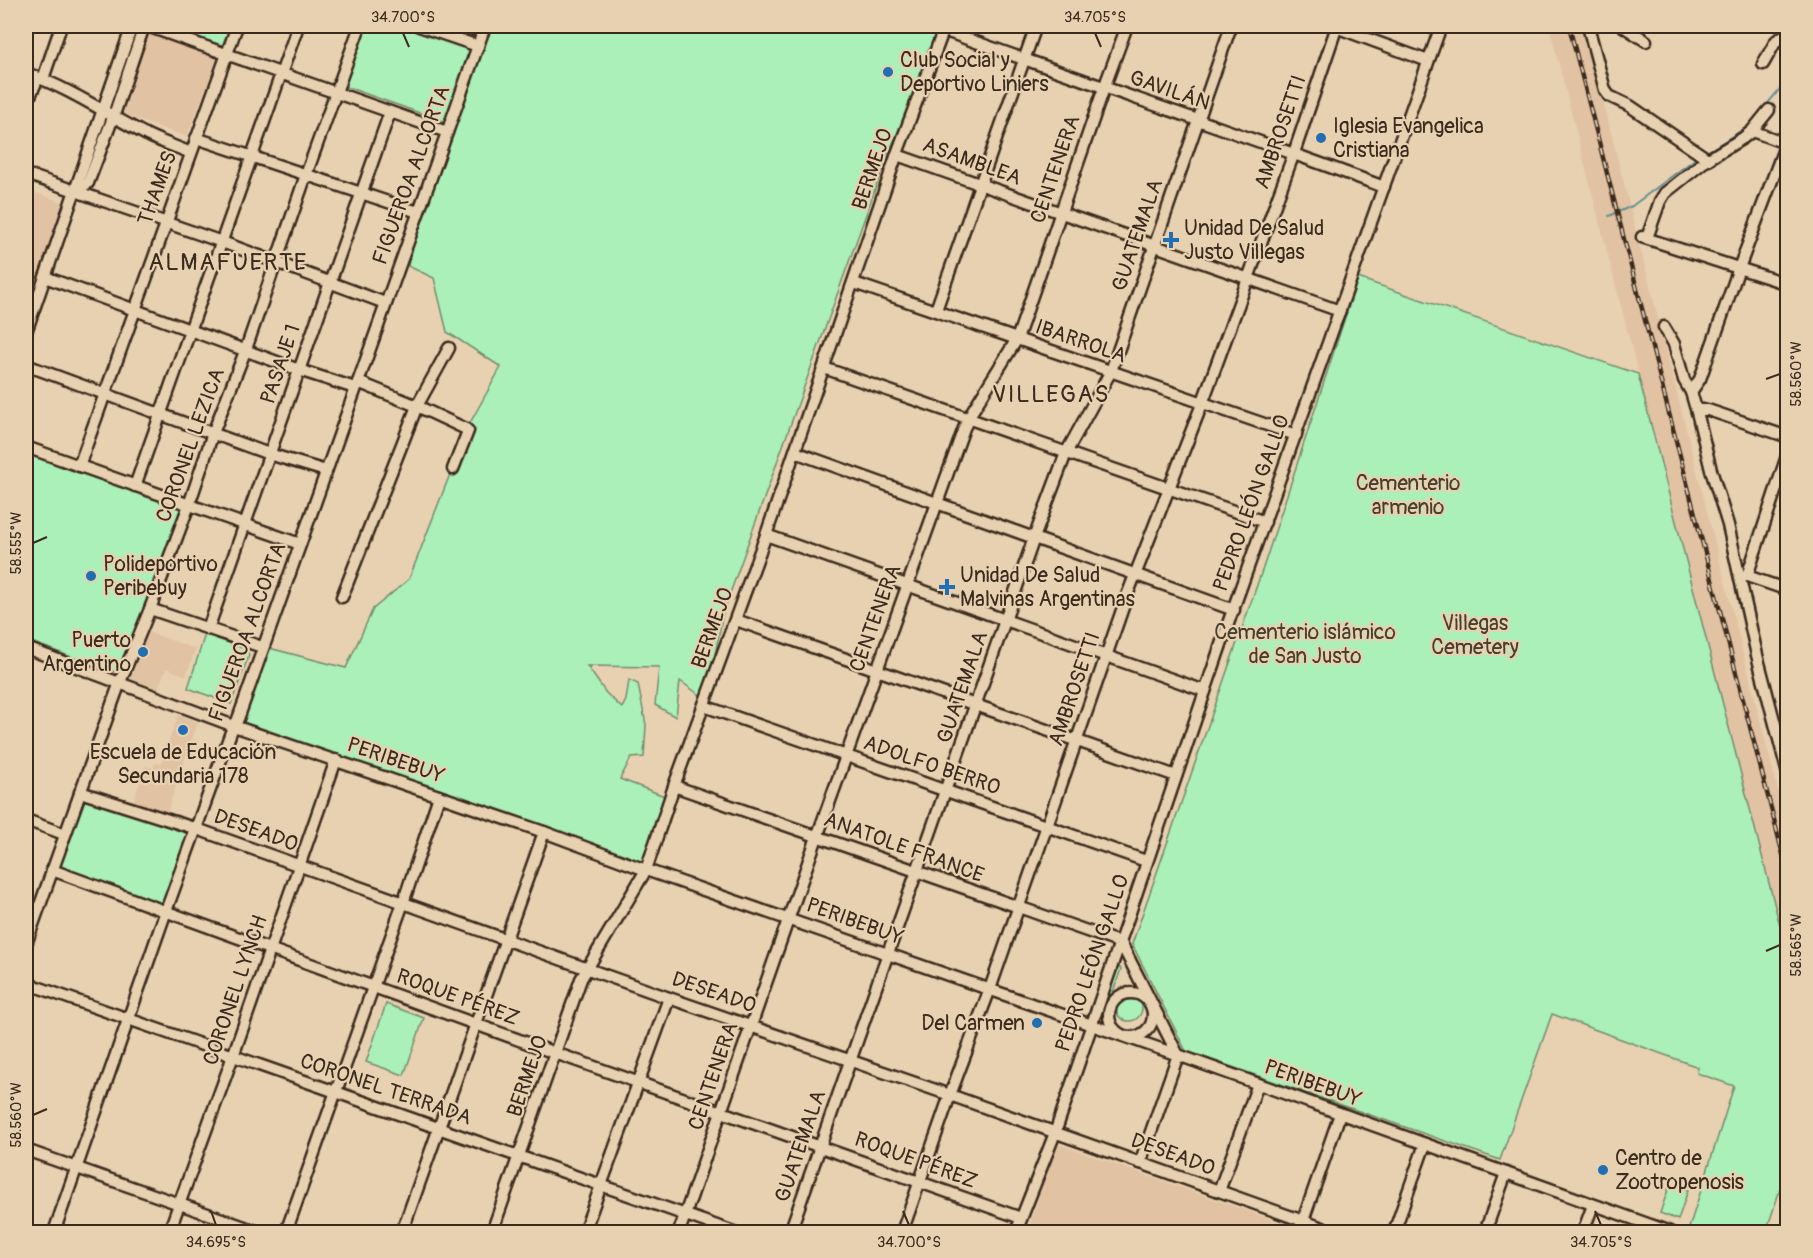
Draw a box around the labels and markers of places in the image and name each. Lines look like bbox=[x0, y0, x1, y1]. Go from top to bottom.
place label: Club Social y Deportivo Liniers bbox=[900, 47, 1049, 98]
marker: Club Social y Deportivo Liniers bbox=[881, 65, 895, 79]
place label: Iglesia Evangelica Cristiana bbox=[1333, 113, 1484, 164]
marker: Iglesia Evangelica Cristiana bbox=[1314, 131, 1328, 145]
place label: Unidad De Salud Justo Villegas bbox=[1184, 215, 1324, 266]
marker: Unidad De Salud Justo Villegas bbox=[1162, 231, 1180, 249]
place label: Polideportivo Peribebuy bbox=[103, 551, 218, 602]
place label: Unidad De Salud Malvinas Argentinas bbox=[960, 562, 1135, 613]
marker: Polideportivo Peribebuy bbox=[84, 569, 98, 583]
marker: Unidad De Salud Malvinas Argentinas bbox=[938, 578, 956, 596]
place label: Puerto Argentino bbox=[42, 627, 131, 678]
marker: Puerto Argentino bbox=[136, 645, 150, 659]
marker: Escuela de Educación Secundaria 178 bbox=[176, 723, 190, 737]
place label: Escuela de Educación Secundaria 178 bbox=[90, 739, 276, 790]
place label: Del Carmen bbox=[921, 1010, 1025, 1037]
marker: Del Carmen bbox=[1030, 1016, 1044, 1030]
place label: Centro de Zootropenosis bbox=[1615, 1145, 1745, 1196]
marker: Centro de Zootropenosis bbox=[1596, 1163, 1610, 1177]

